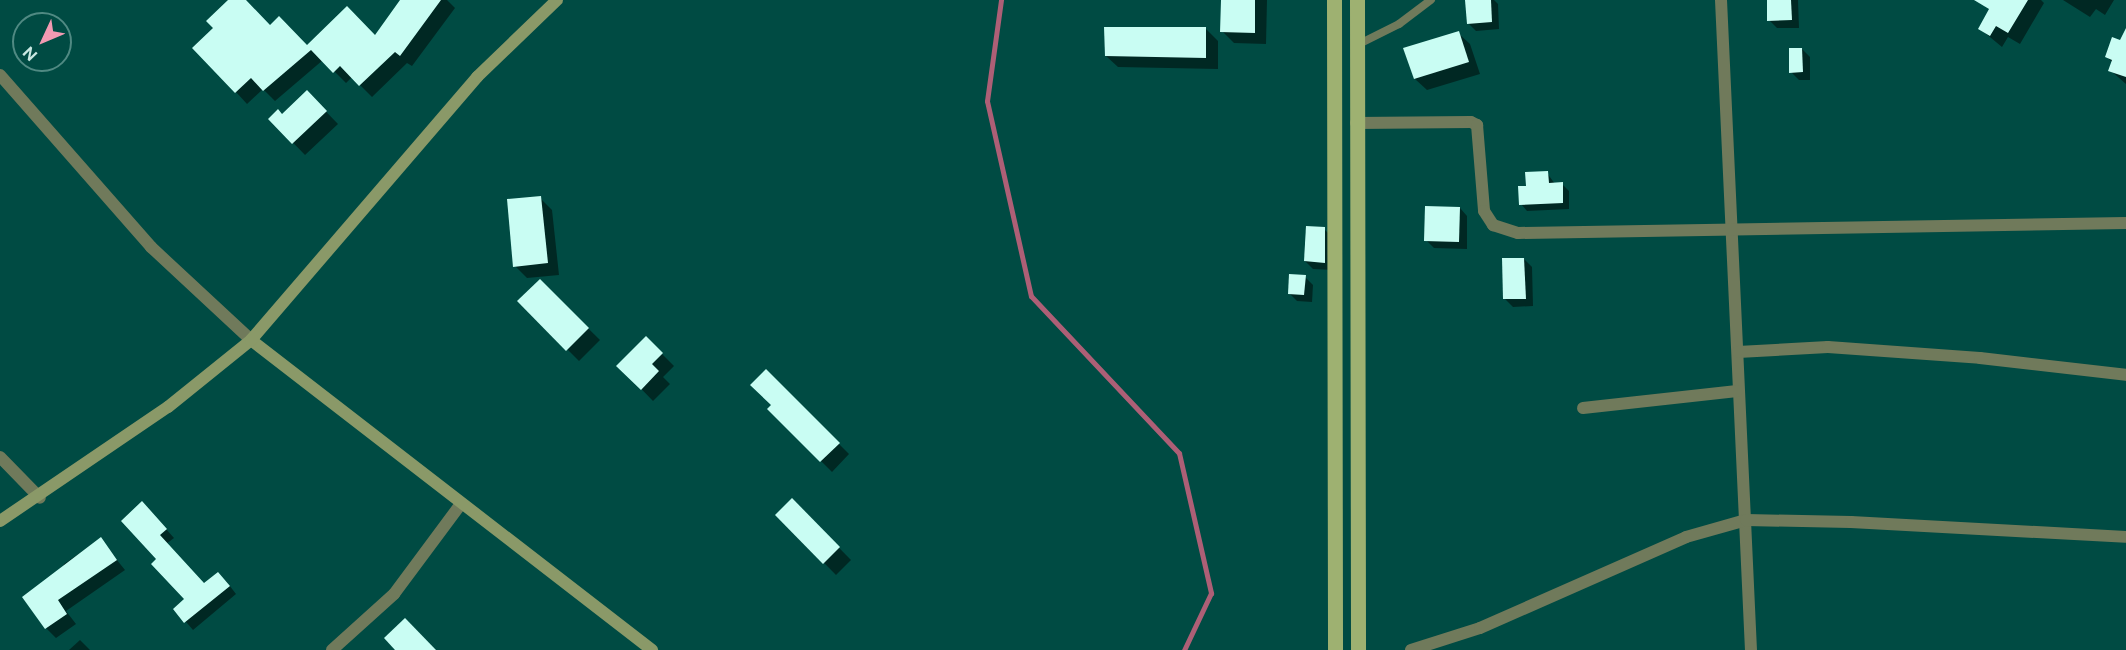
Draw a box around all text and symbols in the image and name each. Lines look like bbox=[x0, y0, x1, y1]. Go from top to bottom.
north arrow bbox=[12, 12, 72, 72]
text: N bbox=[19, 42, 41, 65]

